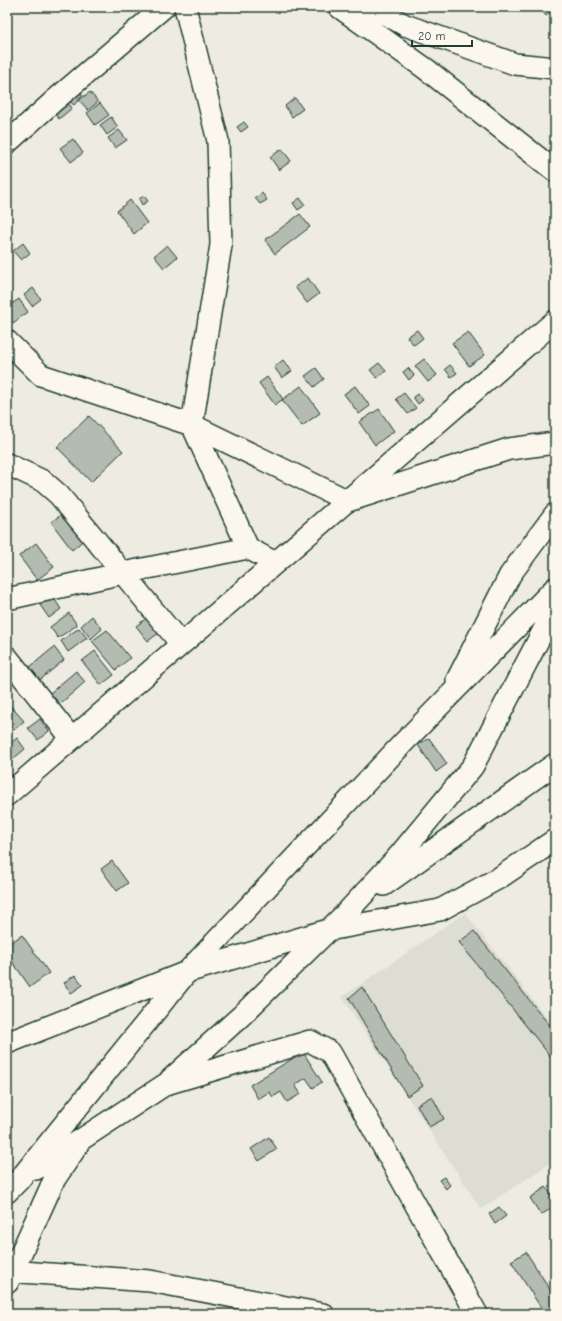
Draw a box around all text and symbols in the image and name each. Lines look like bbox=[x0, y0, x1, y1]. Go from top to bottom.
scale bar bbox=[412, 22, 472, 48]
text: 20 m bbox=[418, 29, 446, 43]

